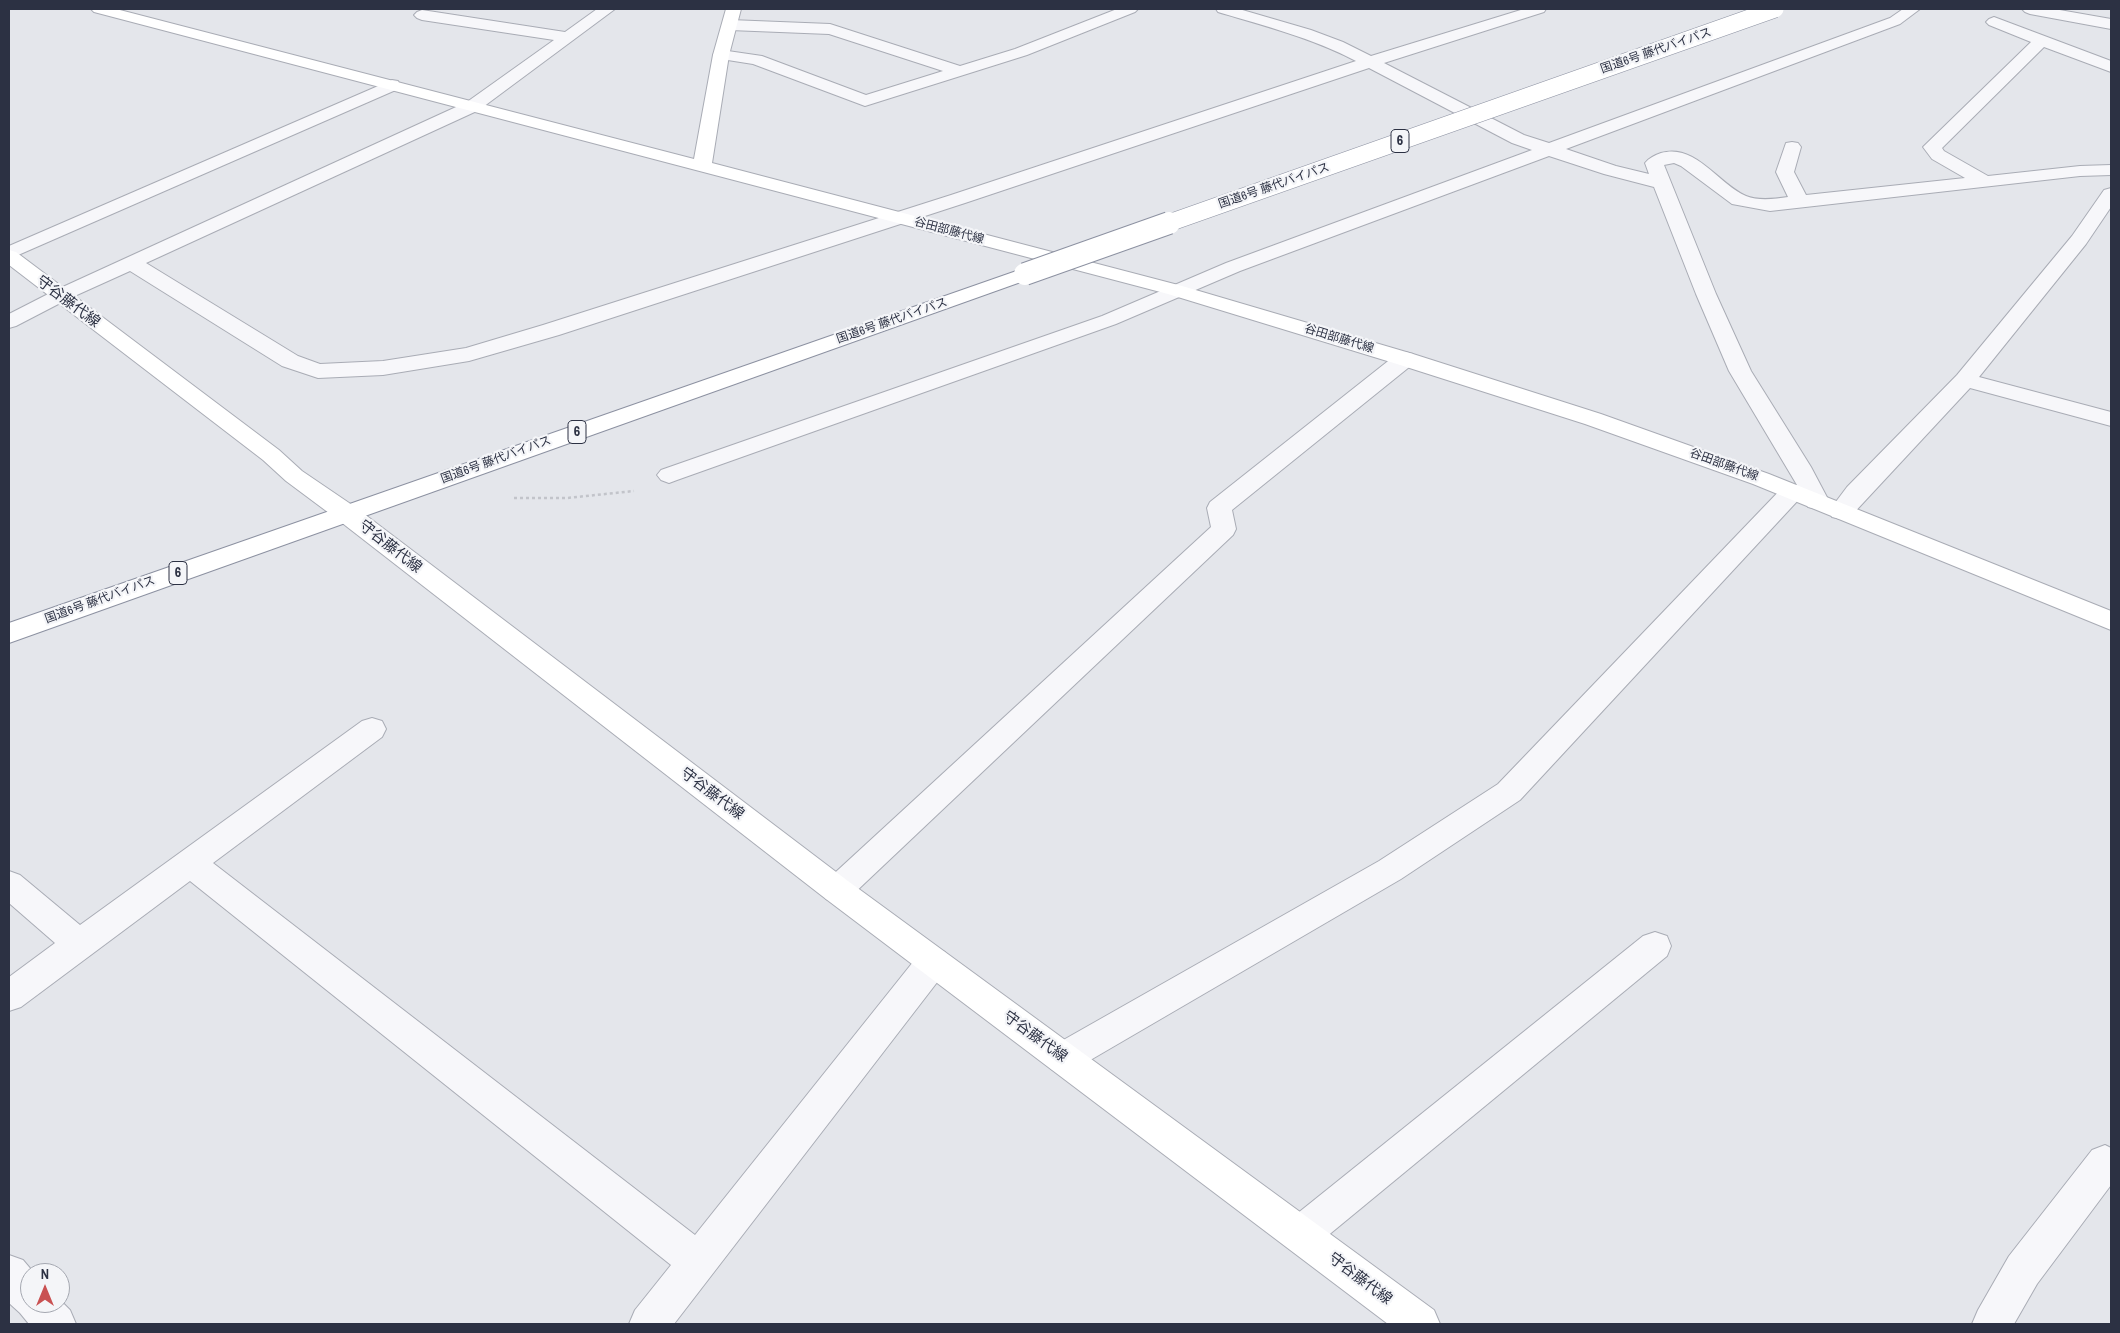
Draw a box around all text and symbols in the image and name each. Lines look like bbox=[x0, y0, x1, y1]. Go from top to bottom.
street label: 国道6号 藤代バイパス bbox=[1599, 25, 1713, 77]
road number: 6 bbox=[1391, 130, 1409, 152]
street label: 国道6号 藤代バイパス bbox=[1217, 160, 1331, 212]
street label: 谷田部藤代線 bbox=[912, 215, 986, 247]
street label: 守谷藤代線 bbox=[33, 272, 103, 332]
street label: 国道6号 藤代バイパス bbox=[835, 295, 949, 347]
street label: 谷田部藤代線 bbox=[1302, 322, 1376, 356]
road number: 6 bbox=[568, 421, 586, 444]
street label: 国道6号 藤代バイパス bbox=[439, 433, 553, 487]
street label: 谷田部藤代線 bbox=[1688, 446, 1760, 484]
street label: 守谷藤代線 bbox=[355, 517, 425, 577]
road number: 6 bbox=[169, 562, 187, 584]
street label: 国道6号 藤代バイパス bbox=[43, 573, 157, 627]
street label: 守谷藤代線 bbox=[677, 764, 747, 824]
street label: 守谷藤代線 bbox=[999, 1008, 1071, 1066]
street label: 守谷藤代線 bbox=[1325, 1249, 1395, 1309]
north arrow bbox=[20, 1263, 70, 1313]
text: N bbox=[41, 1265, 49, 1283]

